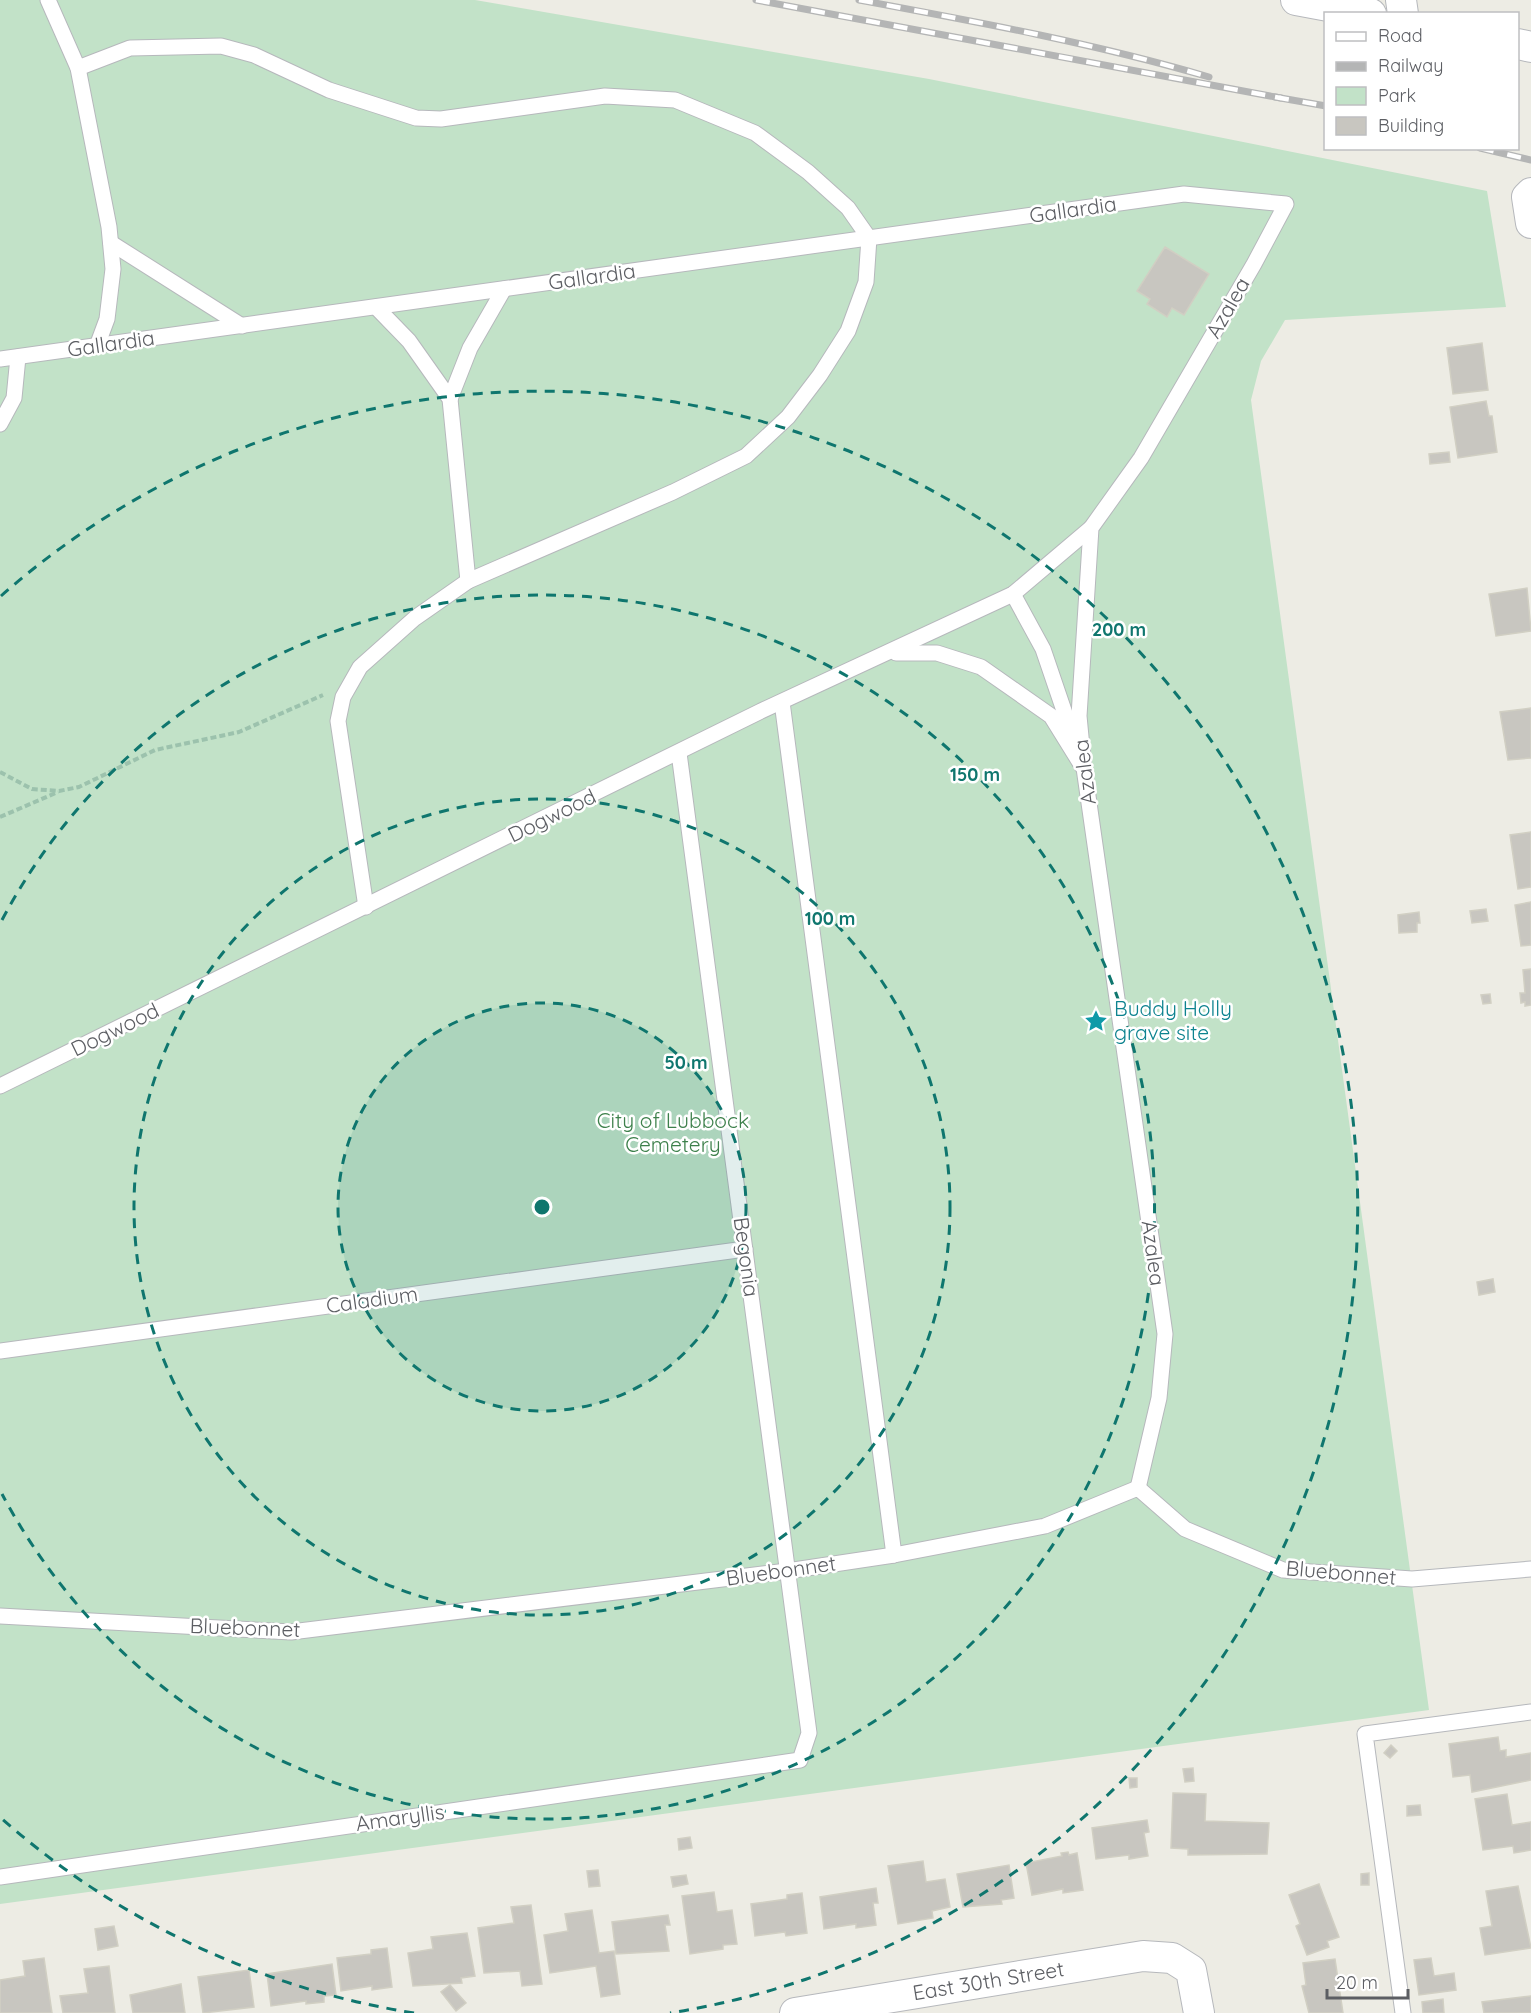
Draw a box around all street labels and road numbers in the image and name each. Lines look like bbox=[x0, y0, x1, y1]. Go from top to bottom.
street label: Gallardia bbox=[1028, 190, 1118, 228]
street label: Gallardia bbox=[547, 257, 637, 295]
street label: Azalea bbox=[1199, 273, 1255, 342]
street label: Gallardia bbox=[66, 324, 156, 362]
street label: Azalea bbox=[1067, 738, 1101, 806]
street label: Dogwood bbox=[503, 783, 600, 848]
street label: Dogwood bbox=[66, 997, 163, 1062]
street label: Begonia bbox=[729, 1215, 765, 1298]
street label: Azalea bbox=[1137, 1219, 1171, 1287]
street label: Caladium bbox=[324, 1280, 419, 1318]
street label: Bluebonnet bbox=[724, 1549, 838, 1591]
street label: Bluebonnet bbox=[1285, 1554, 1397, 1590]
street label: Bluebonnet bbox=[189, 1612, 301, 1642]
street label: Amaryllis bbox=[354, 1798, 446, 1836]
street label: East 30th Street bbox=[911, 1955, 1066, 2006]

